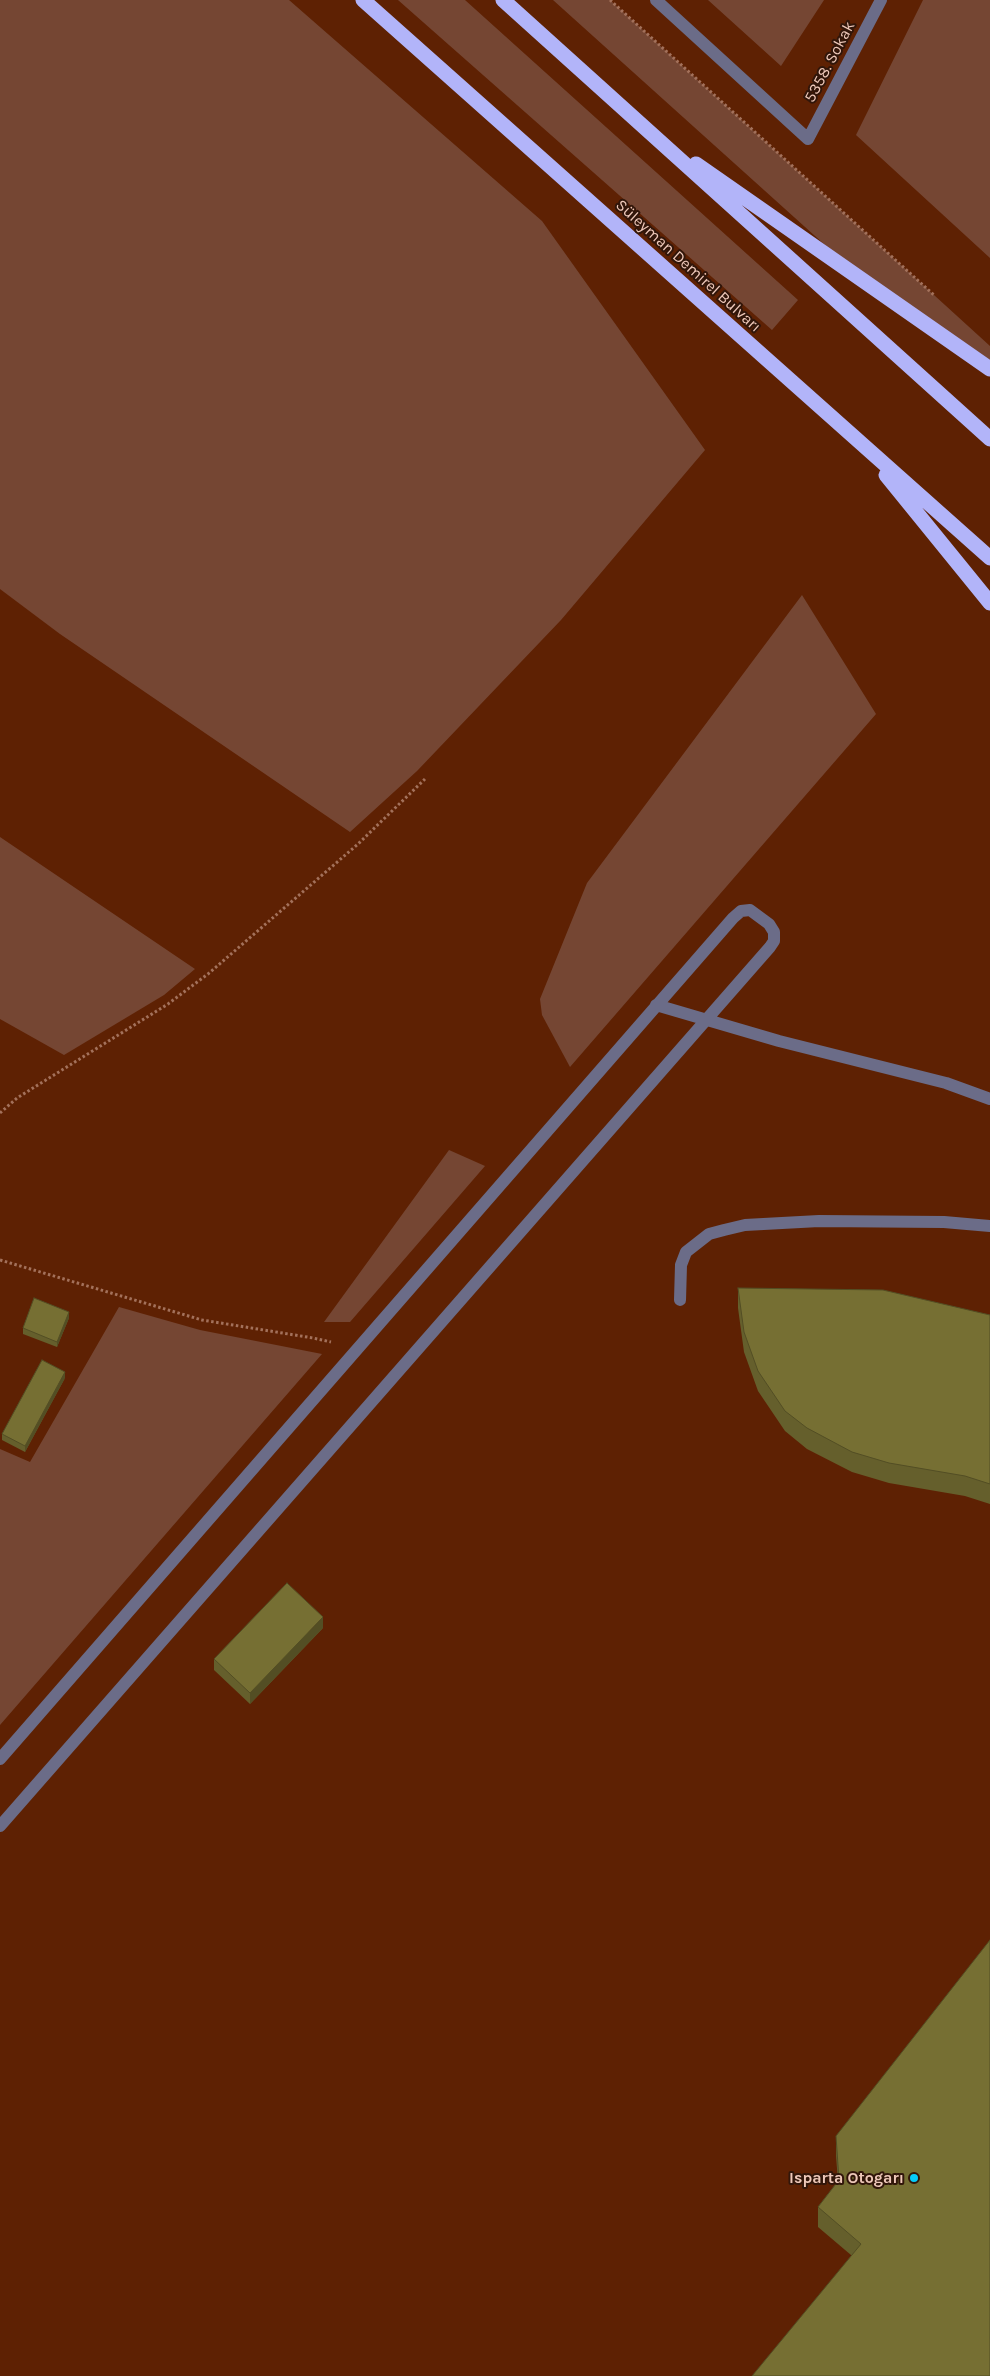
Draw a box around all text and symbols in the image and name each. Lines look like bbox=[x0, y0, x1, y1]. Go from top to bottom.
street label: 5358. Sokak bbox=[801, 18, 859, 106]
street label: Süleyman Demirel Bulvarı bbox=[611, 196, 765, 336]
place label: Isparta Otogarı bbox=[789, 2168, 904, 2188]
marker: Isparta Otogarı bbox=[908, 2172, 920, 2184]

